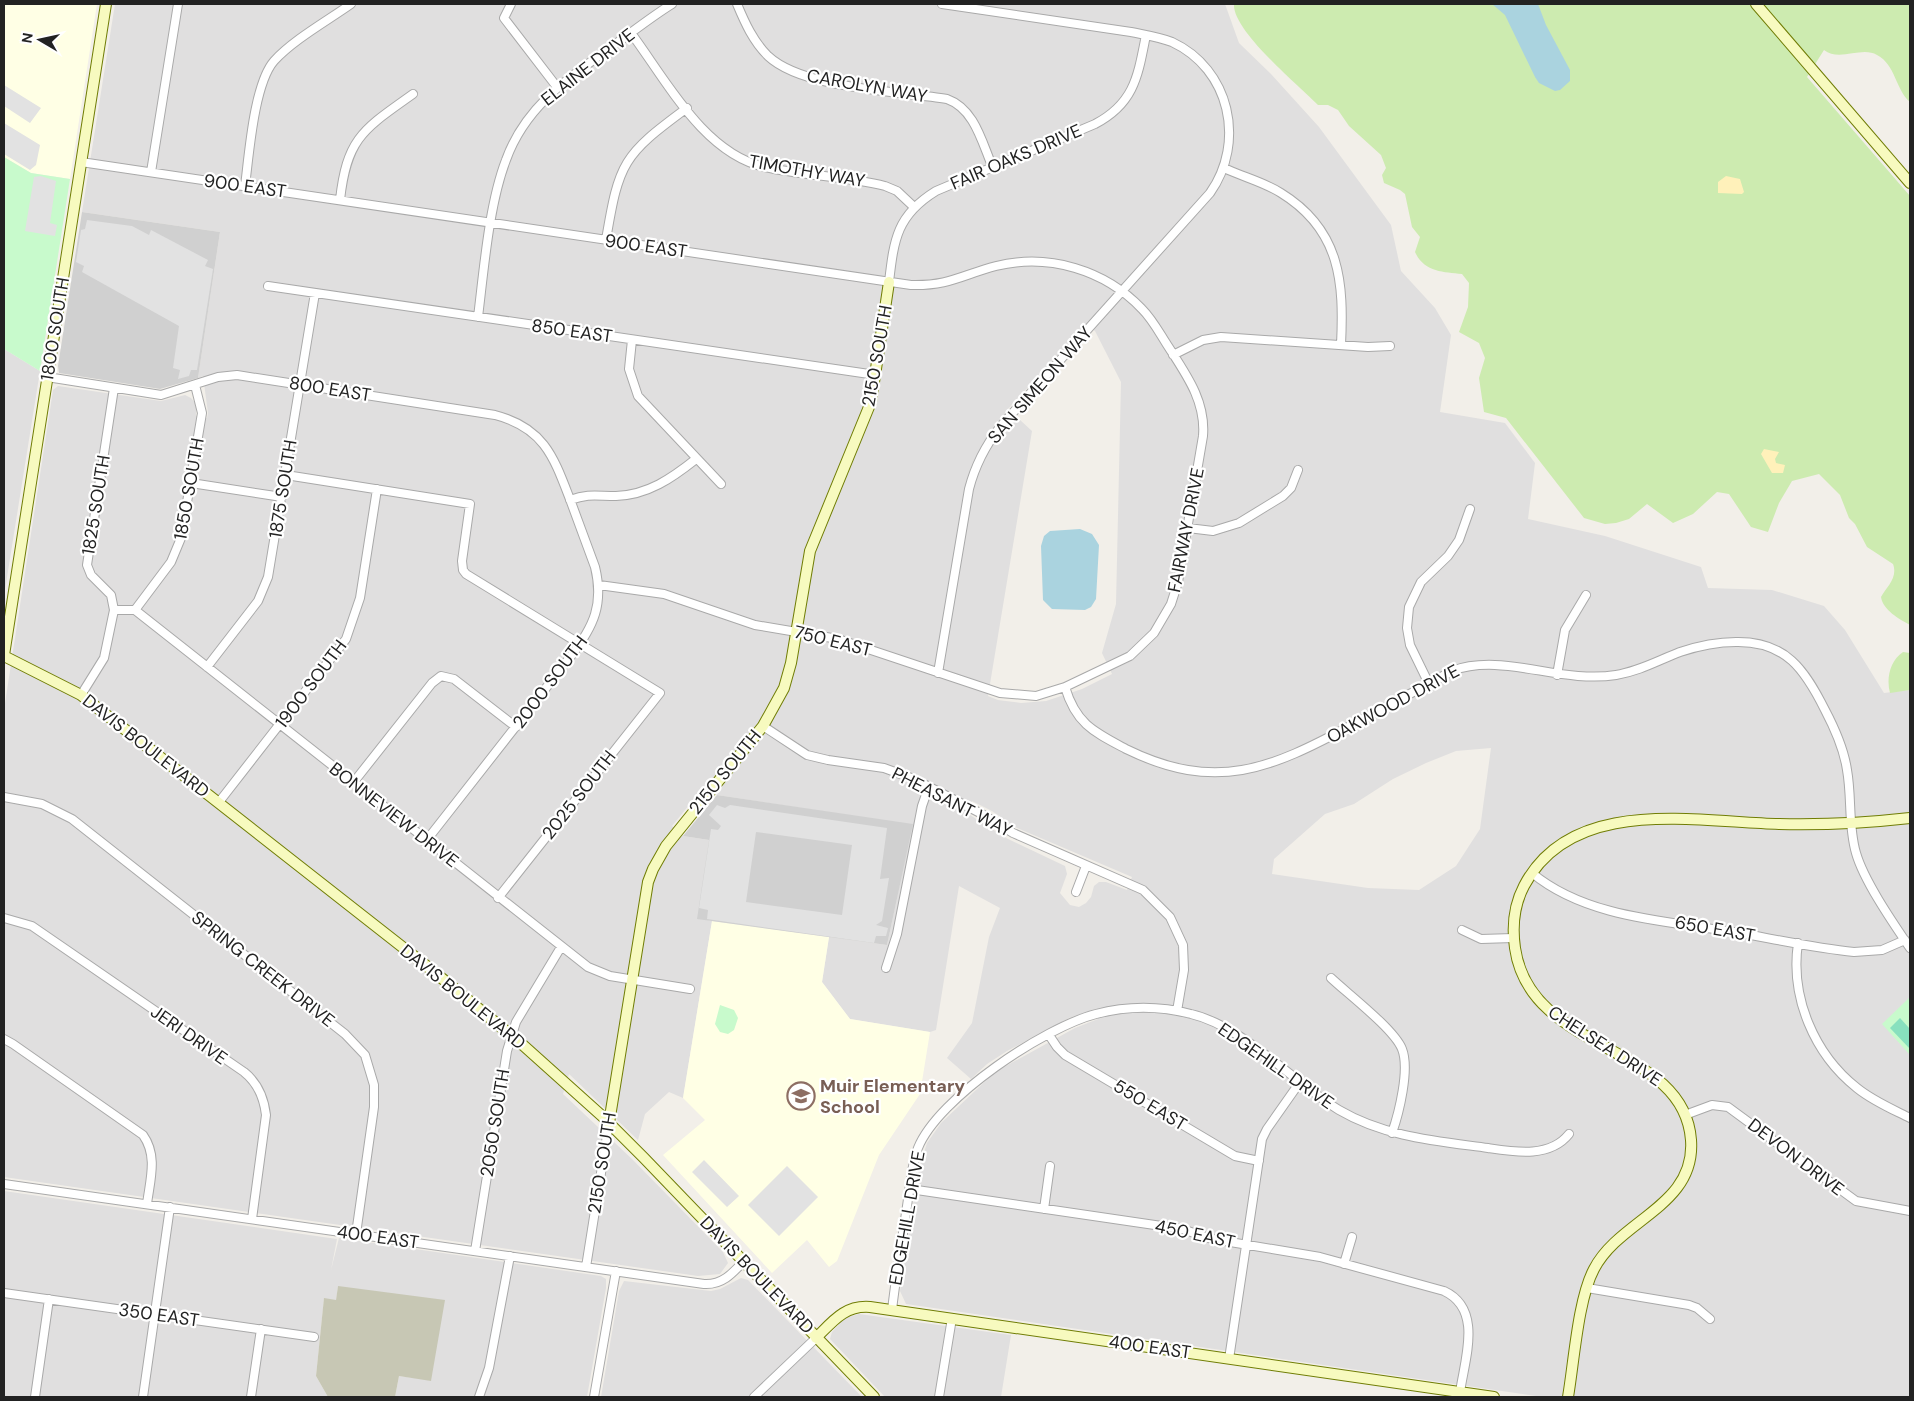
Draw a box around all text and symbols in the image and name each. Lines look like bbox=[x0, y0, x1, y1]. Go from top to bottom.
north arrow bbox=[15, 15, 65, 65]
street label: ELAINE DRIVE bbox=[536, 23, 640, 111]
text: N bbox=[17, 32, 37, 44]
street label: CAROLYN WAY bbox=[805, 64, 930, 108]
street label: FAIR OAKS DRIVE bbox=[947, 119, 1085, 195]
street label: TIMOTHY WAY bbox=[747, 149, 868, 193]
street label: 900 EAST bbox=[202, 168, 288, 204]
street label: 900 EAST bbox=[603, 228, 689, 264]
street label: 1800 SOUTH bbox=[35, 276, 75, 382]
street label: 2150 SOUTH bbox=[856, 303, 898, 409]
street label: 850 EAST bbox=[530, 313, 614, 349]
street label: SAN SIMEON WAY bbox=[982, 321, 1098, 449]
street label: 800 EAST bbox=[287, 371, 373, 407]
street label: 1850 SOUTH bbox=[168, 436, 210, 542]
street label: 1875 SOUTH bbox=[263, 438, 303, 540]
street label: 1825 SOUTH bbox=[76, 453, 116, 557]
street label: FAIRWAY DRIVE bbox=[1162, 466, 1210, 594]
street label: 750 EAST bbox=[792, 620, 874, 662]
street label: 2000 SOUTH bbox=[507, 631, 593, 733]
street label: 1900 SOUTH bbox=[270, 635, 352, 733]
street label: OAKWOOD DRIVE bbox=[1322, 659, 1464, 749]
street label: DAVIS BOULEVARD bbox=[78, 689, 214, 803]
street label: 2150 SOUTH bbox=[683, 725, 767, 819]
street label: 2025 SOUTH bbox=[537, 745, 621, 845]
street label: BONNEVIEW DRIVE bbox=[324, 757, 464, 873]
street label: PHEASANT WAY bbox=[888, 761, 1017, 843]
street label: SPRING CREEK DRIVE bbox=[187, 906, 339, 1032]
street label: 650 EAST bbox=[1673, 910, 1757, 948]
street label: DAVIS BOULEVARD bbox=[395, 939, 531, 1055]
street label: JERI DRIVE bbox=[146, 1000, 232, 1070]
street label: CHELSEA DRIVE bbox=[1543, 1000, 1667, 1092]
street label: EDGEHILL DRIVE bbox=[1213, 1017, 1339, 1115]
street label: 2050 SOUTH bbox=[475, 1067, 515, 1179]
place label: Muir Elementary School bbox=[820, 1074, 965, 1119]
street label: 550 EAST bbox=[1109, 1074, 1191, 1136]
school or university icon: Muir Elementary School bbox=[786, 1081, 816, 1111]
street label: 2150 SOUTH bbox=[582, 1110, 622, 1216]
street label: DEVON DRIVE bbox=[1743, 1113, 1849, 1201]
street label: EDGEHILL DRIVE bbox=[883, 1149, 931, 1287]
street label: DAVIS BOULEVARD bbox=[695, 1211, 819, 1339]
street label: 450 EAST bbox=[1153, 1214, 1237, 1254]
street label: 400 EAST bbox=[335, 1219, 421, 1255]
street label: 350 EAST bbox=[117, 1297, 201, 1333]
street label: 400 EAST bbox=[1107, 1329, 1193, 1365]

